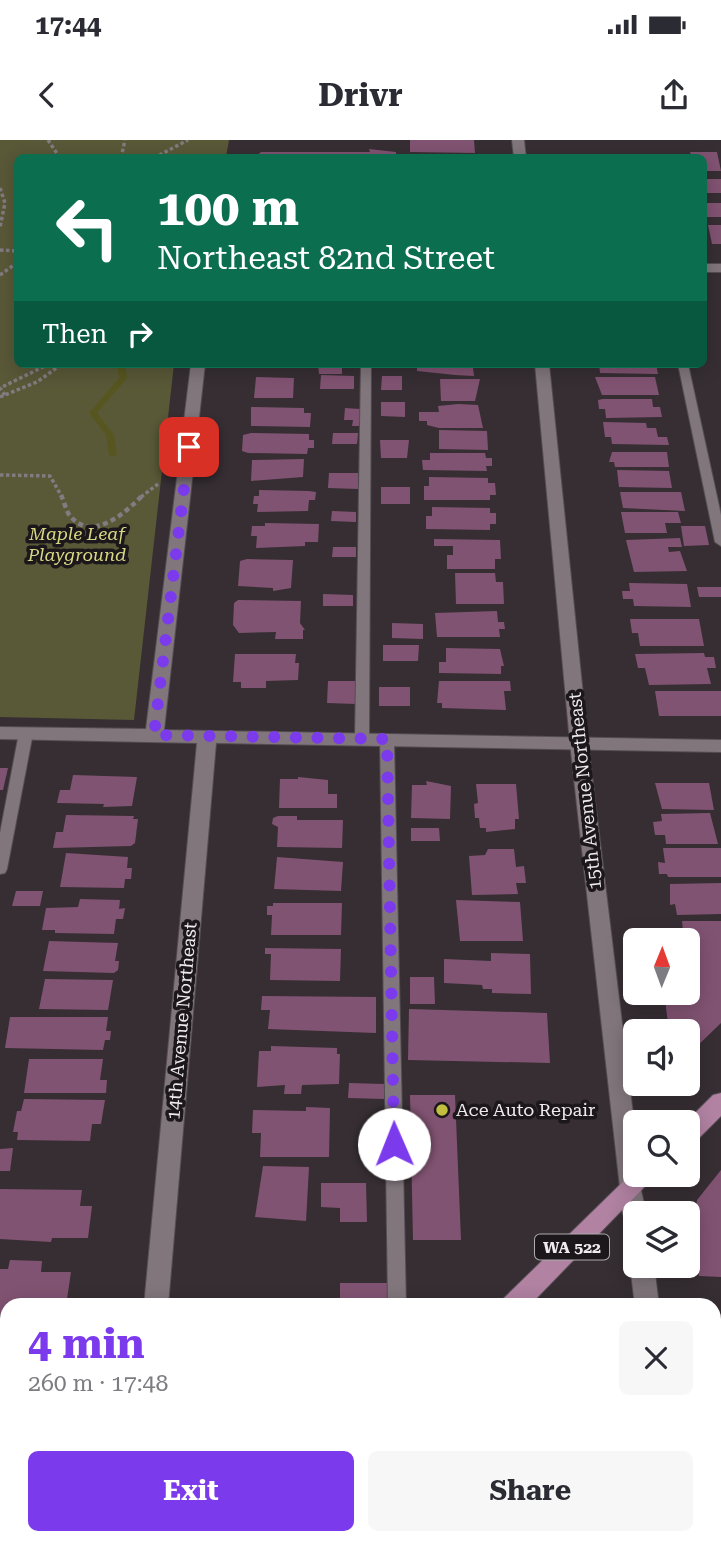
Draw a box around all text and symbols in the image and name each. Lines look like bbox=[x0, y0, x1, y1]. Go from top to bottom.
text: 17:44 bbox=[35, 10, 101, 40]
icon: back bbox=[28, 76, 66, 114]
text: Drivr bbox=[318, 76, 403, 114]
icon: share bbox=[655, 76, 693, 114]
text: 100 m bbox=[157, 180, 299, 237]
icon: left bbox=[42, 182, 133, 273]
text: Northeast 82nd Street bbox=[157, 239, 495, 277]
icon: right bbox=[121, 315, 159, 353]
text: Then bbox=[42, 319, 107, 349]
pin bbox=[159, 417, 219, 477]
icon: arrive bbox=[170, 428, 208, 466]
park label: Maple Leaf Playground bbox=[27, 523, 127, 565]
street label: 15th Avenue Northeast bbox=[564, 691, 605, 891]
street label: 14th Avenue Northeast bbox=[162, 921, 201, 1121]
north arrow bbox=[623, 928, 700, 1004]
map controls bbox=[623, 928, 700, 1278]
button: sound bbox=[623, 1019, 700, 1096]
place label: Ace Auto Repair bbox=[456, 1099, 595, 1120]
marker: Ace Auto Repair bbox=[434, 1102, 450, 1118]
position arrow bbox=[357, 1107, 431, 1181]
button: search bbox=[623, 1110, 700, 1187]
button: layers bbox=[623, 1201, 700, 1278]
road number: WA 522 bbox=[535, 1234, 609, 1260]
text: 4 min bbox=[28, 1319, 145, 1368]
button: close bbox=[619, 1321, 693, 1395]
text: 260 m · 17:48 bbox=[28, 1370, 168, 1397]
button: Exit bbox=[28, 1451, 354, 1531]
button: Share bbox=[368, 1451, 693, 1531]

